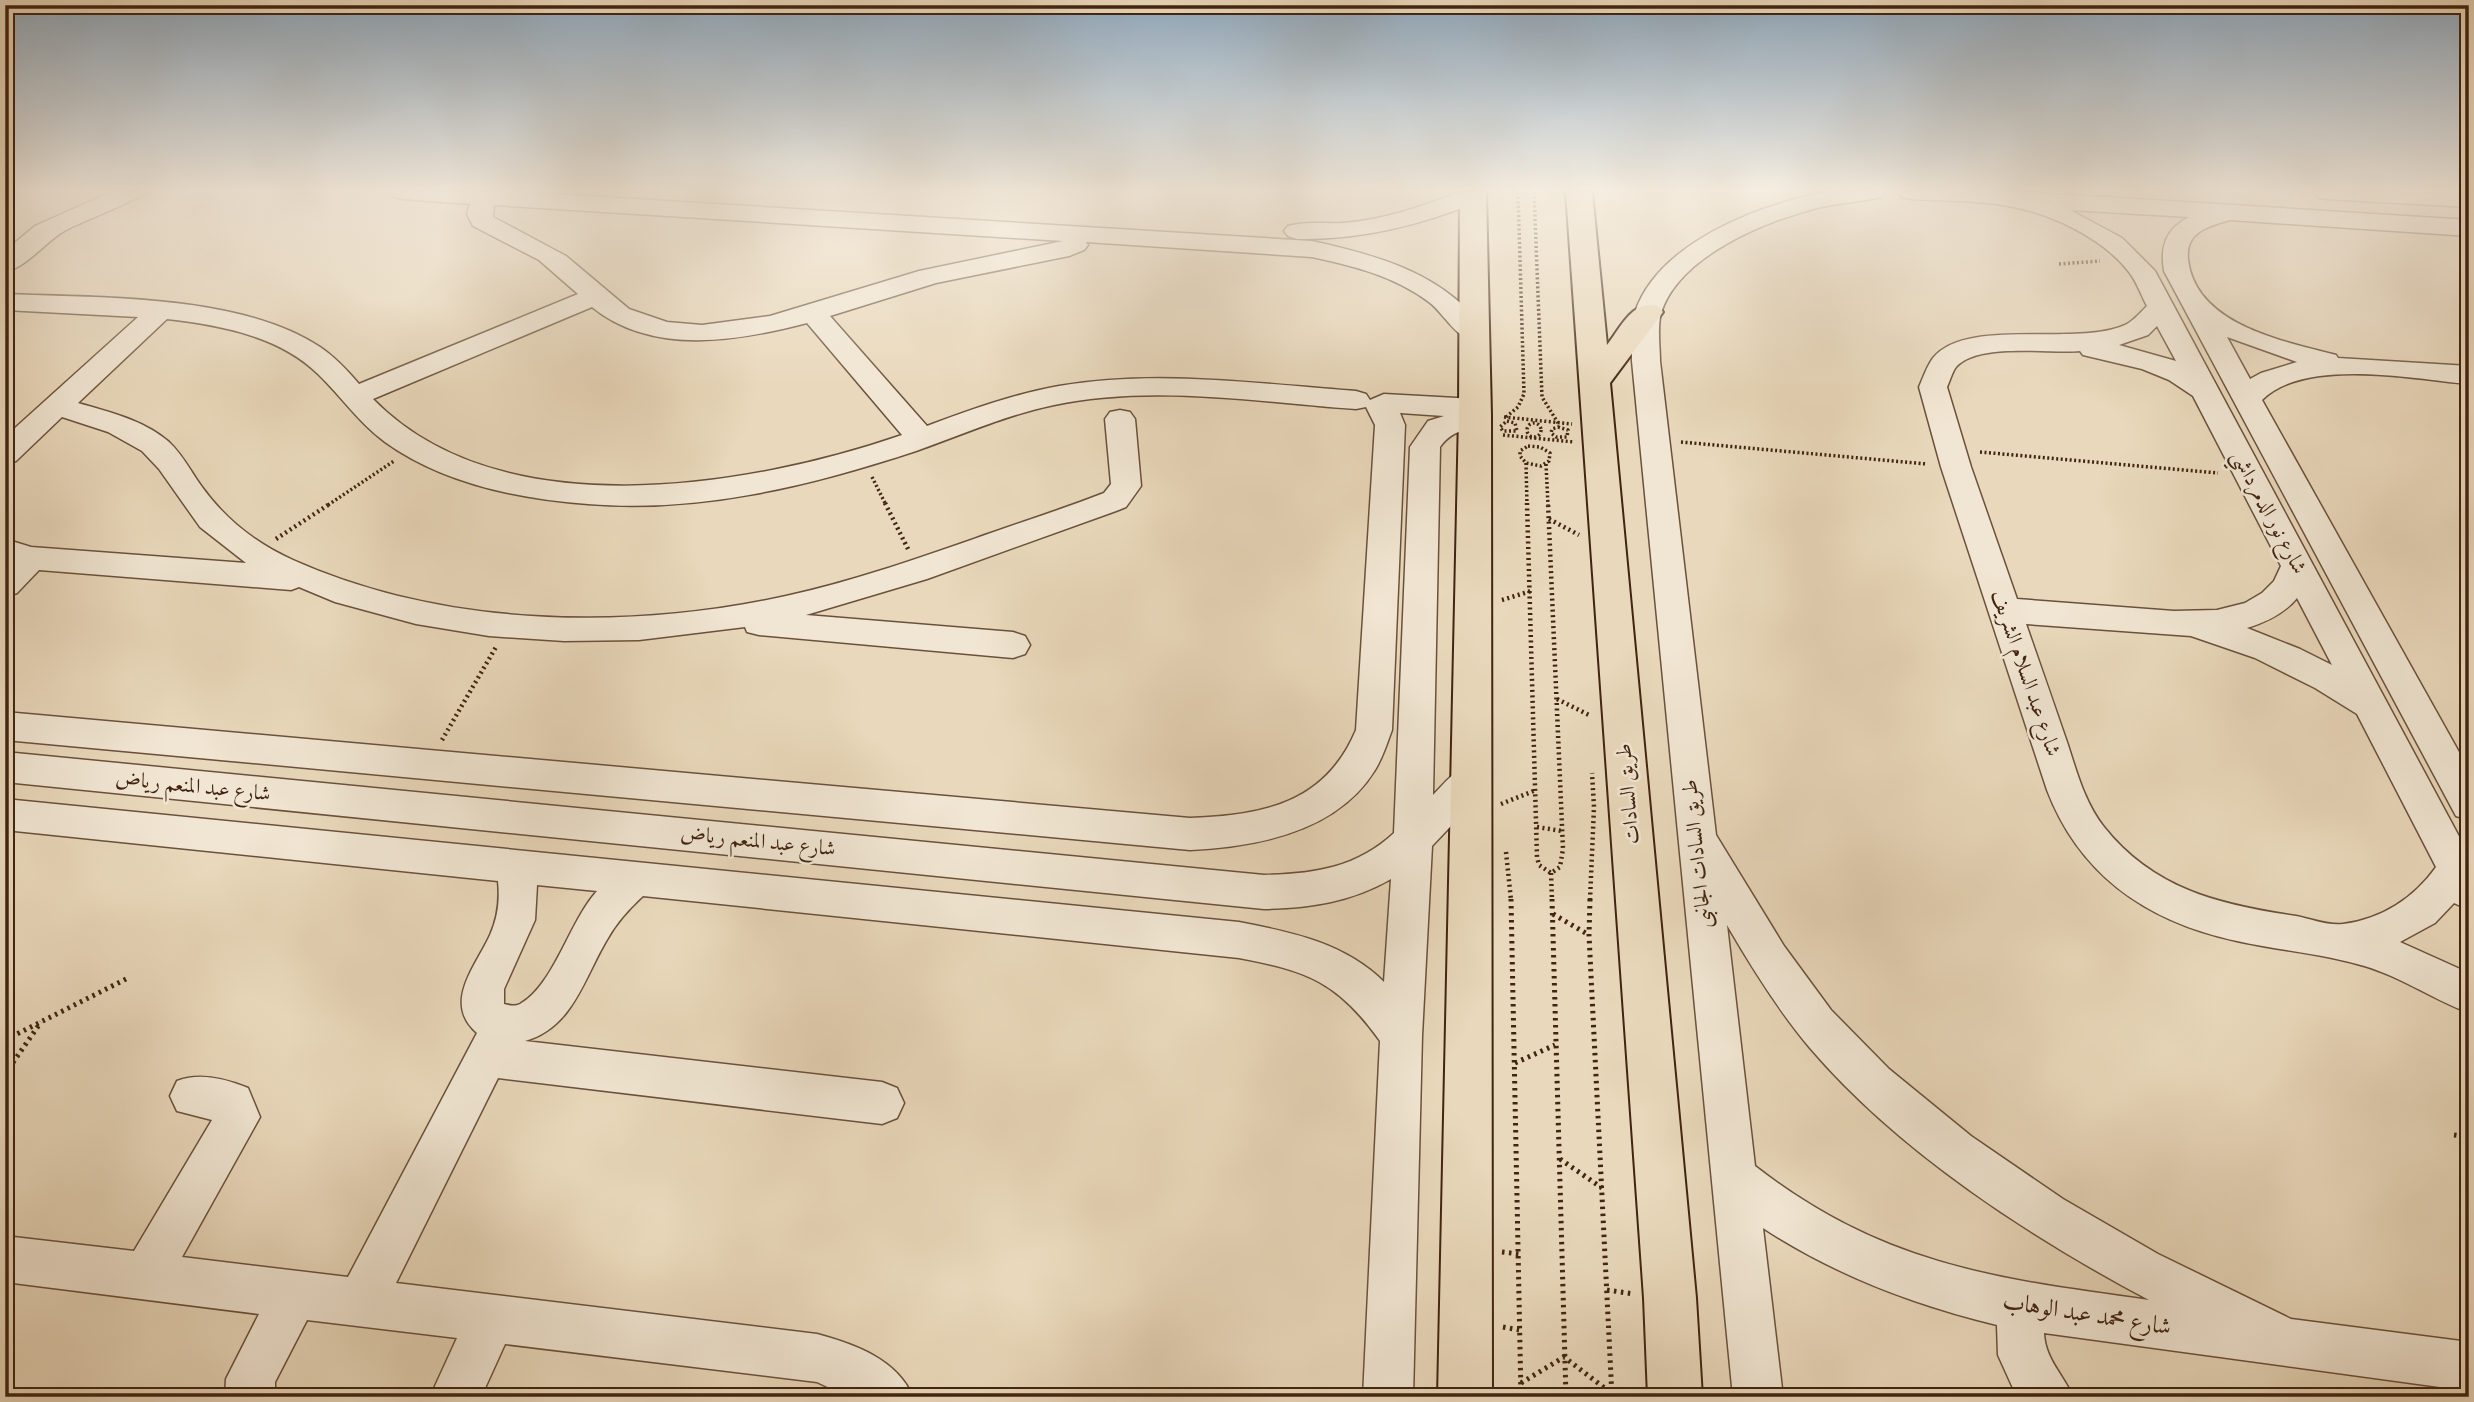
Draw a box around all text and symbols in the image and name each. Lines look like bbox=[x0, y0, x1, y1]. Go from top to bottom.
street label: شارع نور الدمرداشي bbox=[2220, 445, 2313, 581]
street label: شارع عبد السلام الشريف bbox=[1981, 586, 2067, 761]
street label: طريق السادات bbox=[1610, 742, 1646, 846]
street label: شارع عبد المنعم رياض bbox=[114, 764, 272, 814]
street label: طريق السادات الجانبى bbox=[1676, 778, 1719, 930]
street label: شارع عبد المنعم رياض bbox=[679, 819, 837, 869]
street label: شارع محمد عبد الوهاب bbox=[2000, 1285, 2174, 1347]

